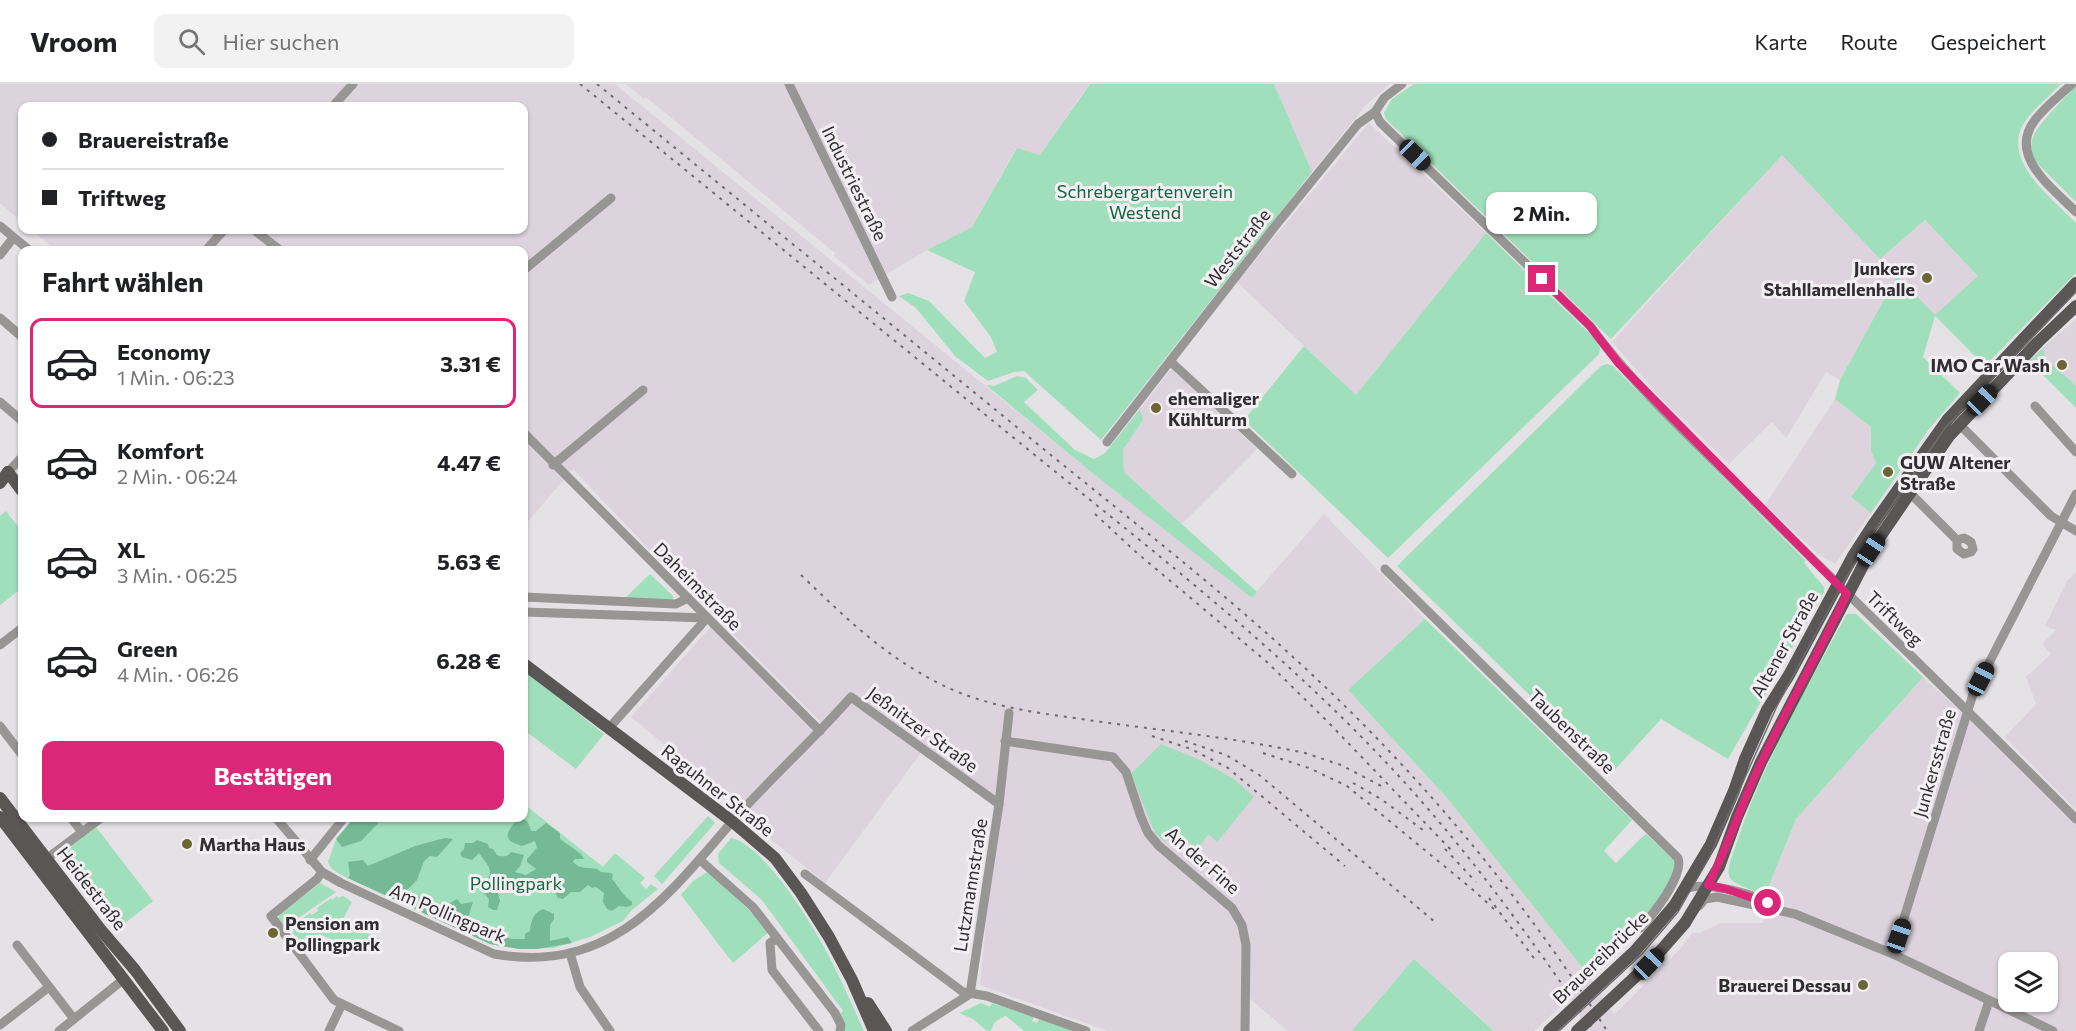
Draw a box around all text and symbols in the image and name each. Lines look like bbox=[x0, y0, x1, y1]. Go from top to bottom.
search box bbox=[154, 14, 574, 68]
text: Vroom bbox=[30, 24, 118, 58]
icon: search bbox=[175, 25, 208, 58]
text: Hier suchen bbox=[223, 28, 339, 55]
text: Karte bbox=[1754, 29, 1807, 54]
text: Route bbox=[1840, 29, 1898, 54]
text: Gespeichert bbox=[1931, 29, 2046, 54]
street label: Industriestraße bbox=[818, 122, 892, 244]
text: Brauereistraße bbox=[78, 126, 229, 153]
car bbox=[1396, 136, 1434, 174]
park label: Schrebergartenverein Westend bbox=[1057, 180, 1233, 223]
text: Triftweg bbox=[78, 184, 166, 211]
callout: 2 Min. bbox=[1486, 192, 1598, 234]
text: 2 Min. bbox=[1513, 201, 1570, 225]
street label: Weststraße bbox=[1199, 204, 1275, 292]
place label: Junkers Stahllamellenhalle bbox=[1764, 257, 1915, 300]
text: Fahrt wählen bbox=[42, 265, 204, 298]
route end bbox=[1528, 265, 1555, 292]
marker: Junkers Stahllamellenhalle bbox=[1920, 271, 1934, 285]
icon: car bbox=[45, 336, 99, 390]
text: Economy bbox=[117, 338, 211, 365]
text: 3.31 € bbox=[440, 350, 501, 377]
place label: IMO Car Wash bbox=[1930, 354, 2050, 376]
marker: IMO Car Wash bbox=[2055, 358, 2069, 372]
text: 1 Min. · 06:23 bbox=[117, 365, 235, 389]
car bbox=[1963, 381, 2001, 419]
place label: ehemaliger Kühlturm bbox=[1168, 387, 1260, 430]
marker: ehemaliger Kühlturm bbox=[1149, 401, 1163, 415]
icon: car bbox=[45, 435, 99, 489]
text: Komfort bbox=[117, 437, 204, 464]
text: 4.47 € bbox=[437, 449, 501, 476]
place label: GUW Altener Straße bbox=[1900, 451, 2011, 494]
text: 2 Min. · 06:24 bbox=[117, 464, 237, 488]
marker: GUW Altener Straße bbox=[1881, 465, 1895, 479]
car bbox=[1853, 530, 1889, 570]
icon: car bbox=[45, 534, 99, 588]
text: XL bbox=[117, 536, 145, 563]
street label: Daheimstraße bbox=[650, 538, 746, 634]
text: 5.63 € bbox=[437, 548, 501, 575]
text: 3 Min. · 06:25 bbox=[117, 563, 238, 587]
street label: Triftweg bbox=[1862, 586, 1928, 650]
street label: Altener Straße bbox=[1746, 587, 1822, 701]
icon: car bbox=[45, 633, 99, 687]
text: Green bbox=[117, 635, 178, 662]
text: 6.28 € bbox=[436, 647, 501, 674]
car bbox=[1965, 659, 1997, 699]
text: 4 Min. · 06:26 bbox=[117, 662, 239, 686]
street label: Jeßnitzer Straße bbox=[863, 681, 983, 777]
street label: Taubenstraße bbox=[1524, 684, 1620, 778]
street label: Junkersstraße bbox=[1908, 706, 1960, 820]
street label: Raguhner Straße bbox=[657, 739, 779, 841]
button: Bestätigen bbox=[42, 741, 504, 810]
street label: Lutzmannstraße bbox=[949, 817, 991, 953]
street label: An der Fine bbox=[1161, 822, 1245, 898]
place label: Martha Haus bbox=[199, 833, 306, 855]
marker: Martha Haus bbox=[180, 837, 194, 851]
street label: Heidestraße bbox=[53, 842, 131, 934]
park label: Pollingpark bbox=[470, 872, 563, 894]
street label: Am Pollingpark bbox=[387, 879, 510, 947]
route start bbox=[1754, 889, 1781, 916]
street label: Brauereibrücke bbox=[1548, 906, 1652, 1008]
place label: Pension am Pollingpark bbox=[285, 912, 381, 955]
car bbox=[1885, 916, 1913, 956]
marker: Pension am Pollingpark bbox=[266, 926, 280, 940]
car bbox=[1630, 945, 1668, 983]
map controls bbox=[1998, 952, 2058, 1012]
button: layers bbox=[1998, 952, 2058, 1012]
place label: Brauerei Dessau bbox=[1718, 974, 1851, 996]
marker: Brauerei Dessau bbox=[1856, 978, 1870, 992]

